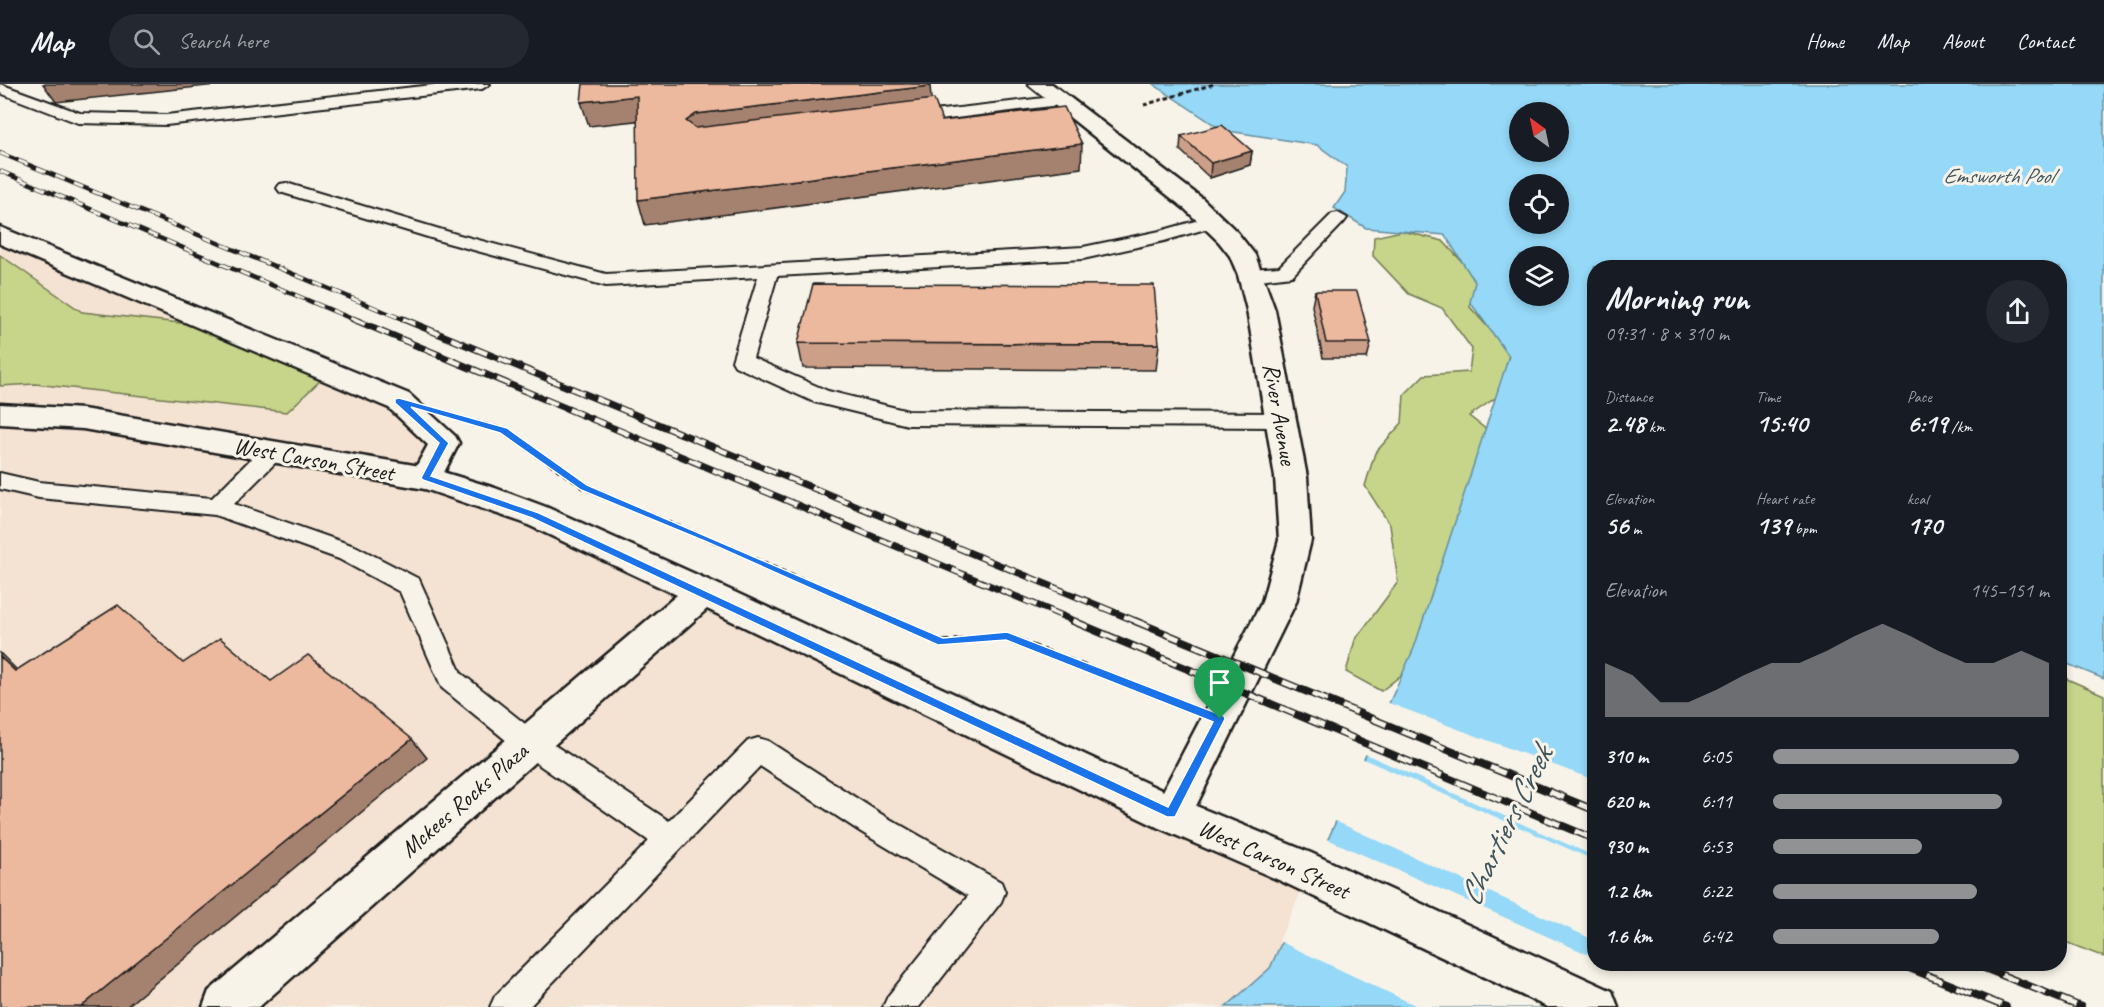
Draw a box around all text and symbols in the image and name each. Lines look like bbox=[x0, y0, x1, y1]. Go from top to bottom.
search box bbox=[109, 14, 529, 68]
text: Map bbox=[30, 24, 73, 59]
icon: search bbox=[130, 25, 163, 58]
text: Search here bbox=[178, 27, 268, 55]
text: Home bbox=[1806, 28, 1844, 54]
text: Map bbox=[1877, 28, 1909, 54]
text: About bbox=[1942, 28, 1984, 54]
text: Contact bbox=[2017, 28, 2074, 54]
north arrow bbox=[1509, 102, 1569, 162]
map controls bbox=[1509, 102, 1569, 306]
water label: Emsworth Pool bbox=[1943, 162, 2060, 190]
button: locate bbox=[1509, 174, 1569, 234]
button: layers bbox=[1509, 246, 1569, 306]
text: Morning run bbox=[1605, 277, 1749, 319]
button: share bbox=[1986, 280, 2049, 343]
text: 09:31 · 8 × 310 m bbox=[1605, 321, 1729, 346]
street label: River Avenue bbox=[1256, 361, 1304, 469]
text: Distance bbox=[1605, 387, 1653, 407]
text: Time bbox=[1756, 387, 1780, 407]
text: Pace bbox=[1907, 387, 1932, 407]
text: 2.48 bbox=[1605, 407, 1645, 440]
text: 15:40 bbox=[1756, 407, 1808, 440]
text: 6:19 bbox=[1907, 407, 1947, 440]
text: km bbox=[1645, 417, 1665, 437]
text: /km bbox=[1947, 417, 1972, 437]
street label: West Carson Street bbox=[232, 430, 398, 488]
text: Elevation bbox=[1605, 489, 1654, 509]
text: Heart rate bbox=[1756, 489, 1814, 509]
text: kcal bbox=[1907, 489, 1928, 509]
text: 56 bbox=[1605, 509, 1629, 542]
text: 139 bbox=[1756, 509, 1791, 542]
text: 170 bbox=[1907, 509, 1942, 542]
text: m bbox=[1629, 519, 1641, 539]
text: bpm bbox=[1791, 519, 1817, 539]
text: Elevation bbox=[1605, 578, 1667, 603]
text: 145–151 m bbox=[1970, 578, 2049, 603]
pin bbox=[1194, 657, 1245, 719]
icon: arrive bbox=[1203, 666, 1236, 699]
street label: Mckees Rocks Plaza bbox=[394, 735, 535, 864]
water label: Chartiers Creek bbox=[1449, 735, 1564, 912]
text: 310 m bbox=[1605, 744, 1648, 769]
text: 6:05 bbox=[1701, 744, 1732, 769]
text: 620 m bbox=[1605, 789, 1649, 814]
text: 6:11 bbox=[1701, 789, 1732, 814]
street label: West Carson Street bbox=[1194, 812, 1356, 907]
text: 930 m bbox=[1605, 834, 1648, 859]
text: 6:53 bbox=[1701, 834, 1732, 859]
text: 1.2 km bbox=[1605, 879, 1652, 904]
text: 6:22 bbox=[1701, 879, 1732, 904]
text: 1.6 km bbox=[1605, 924, 1652, 949]
text: 6:42 bbox=[1701, 924, 1732, 949]

